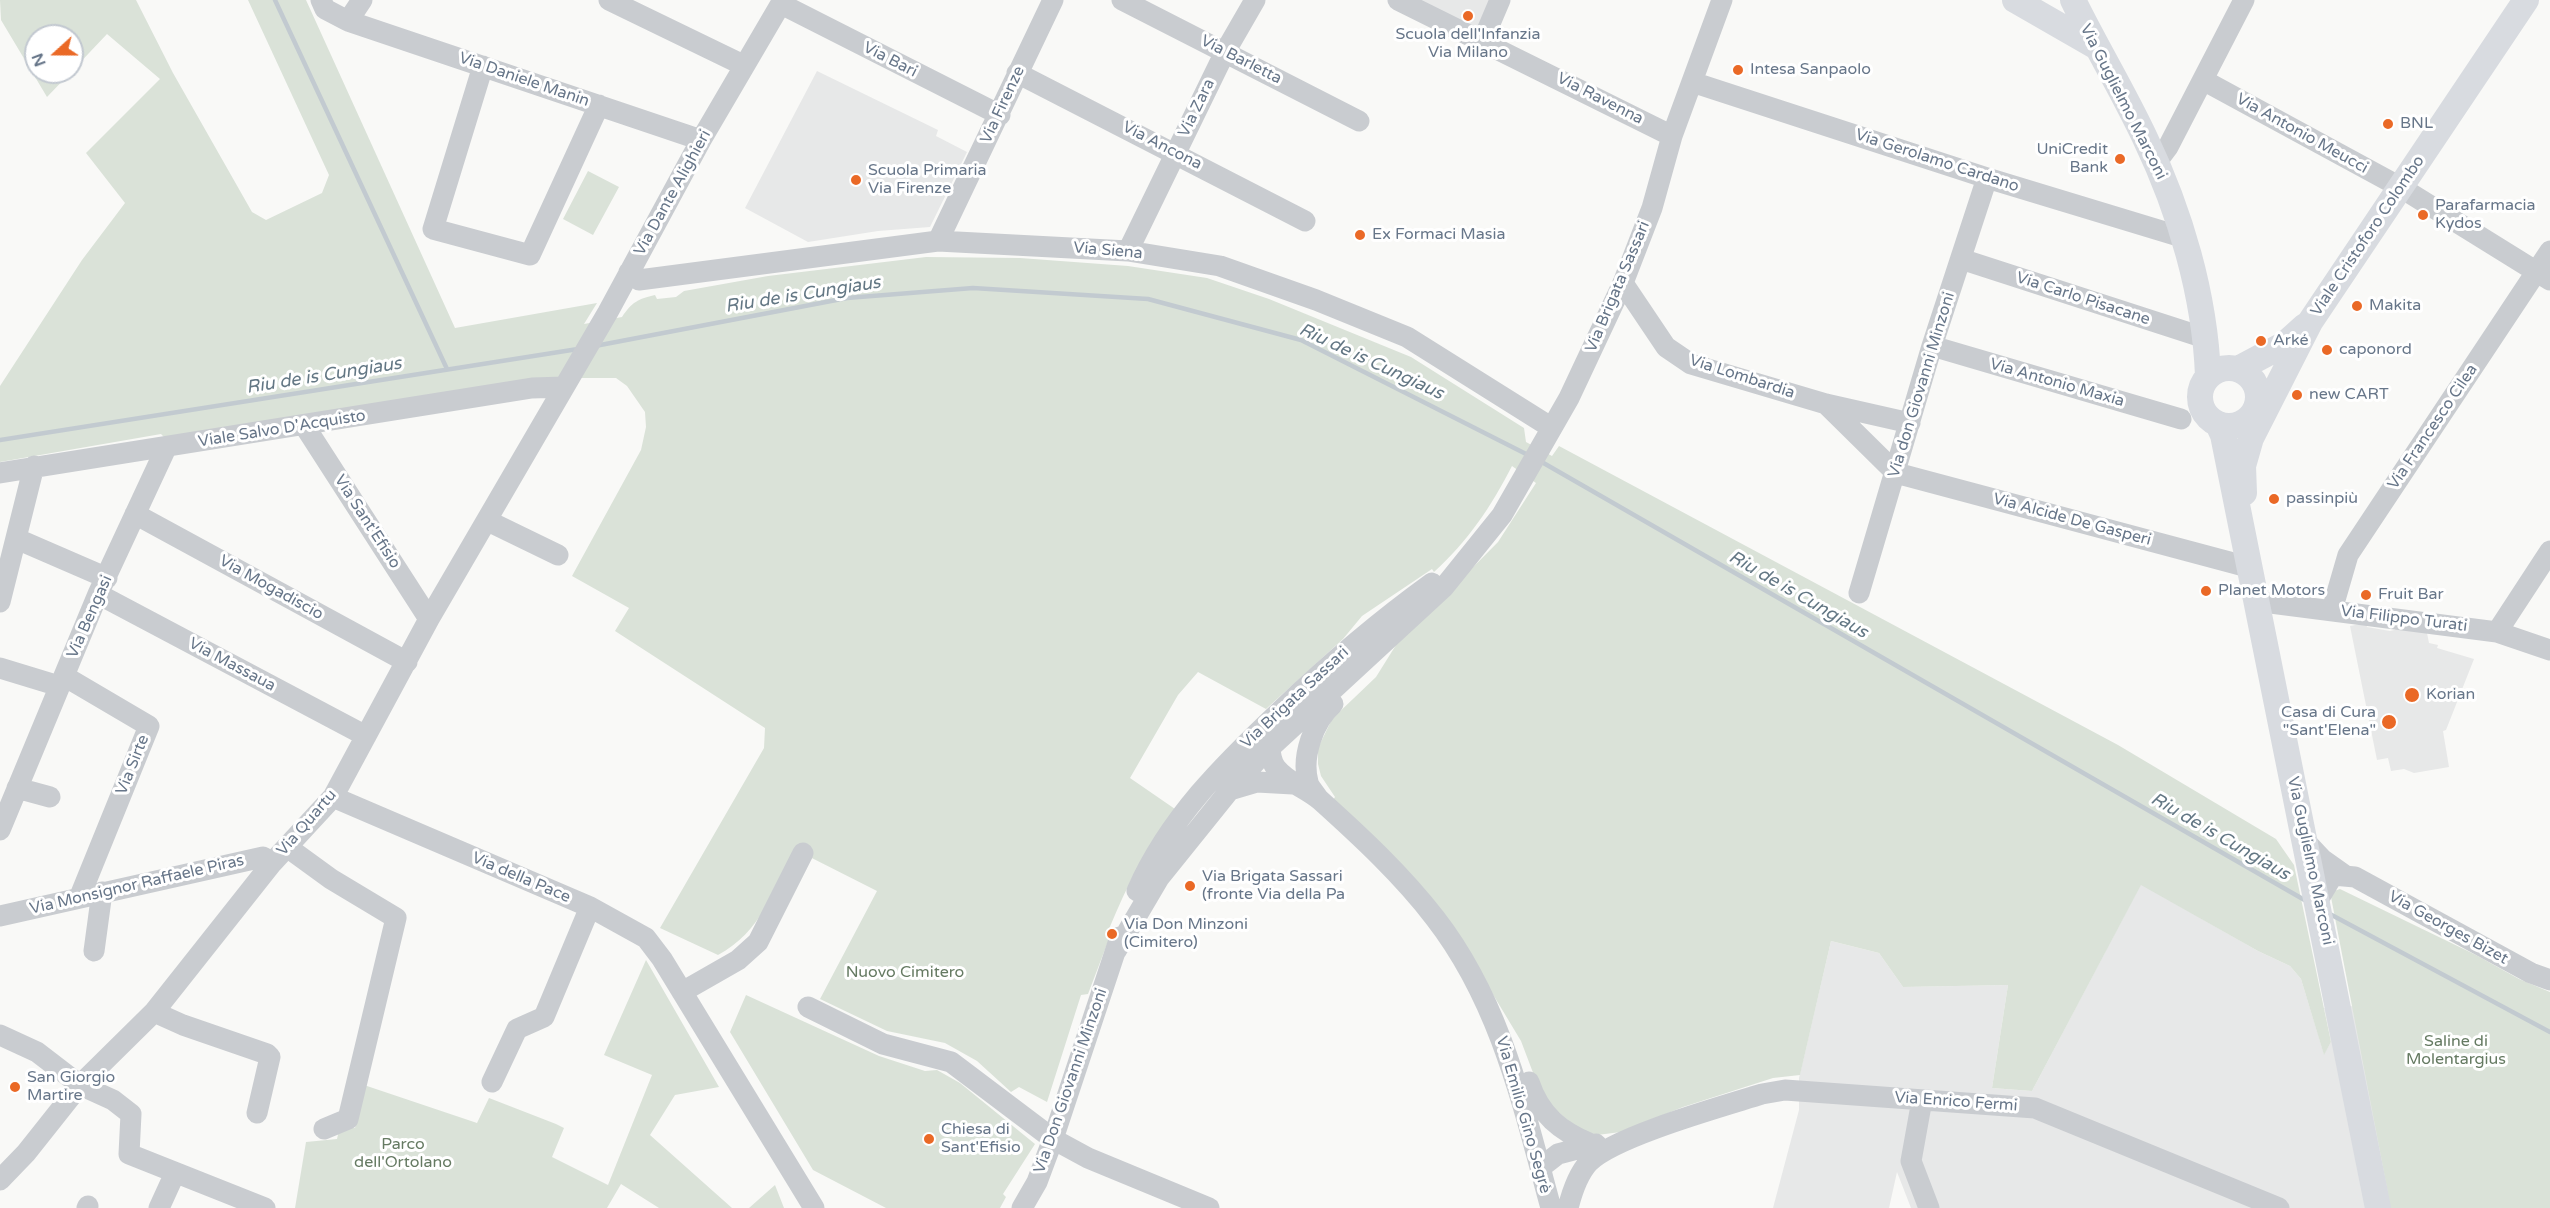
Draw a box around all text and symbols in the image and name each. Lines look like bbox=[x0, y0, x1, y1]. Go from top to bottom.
marker: Scuola dell'Infanzia Via Milano bbox=[1461, 9, 1475, 23]
street label: Via Guglielmo Marconi bbox=[2075, 21, 2171, 183]
north arrow bbox=[24, 24, 84, 84]
place label: Scuola dell'Infanzia Via Milano bbox=[1395, 25, 1541, 63]
street label: Via Barletta bbox=[1197, 31, 1285, 89]
street label: Via Bari bbox=[860, 38, 920, 82]
street label: Via Daniele Manin bbox=[456, 49, 592, 111]
text: N bbox=[27, 50, 51, 69]
place label: Intesa Sanpaolo bbox=[1750, 60, 1871, 80]
street label: Via Firenze bbox=[977, 63, 1029, 147]
marker: Intesa Sanpaolo bbox=[1731, 63, 1745, 77]
street label: Via Ravenna bbox=[1554, 69, 1646, 129]
street label: Via Zara bbox=[1175, 76, 1219, 140]
street label: Via Antonio Meucci bbox=[2233, 90, 2371, 178]
place label: BNL bbox=[2400, 114, 2433, 134]
marker: BNL bbox=[2381, 117, 2395, 131]
street label: Via Ancona bbox=[1119, 118, 1205, 174]
street label: Via Gerolamo Cardano bbox=[1853, 125, 2021, 197]
street label: Via Dante Alighieri bbox=[631, 127, 715, 259]
place label: UniCredit Bank bbox=[2036, 140, 2108, 178]
marker: UniCredit Bank bbox=[2113, 152, 2127, 166]
street label: Viale Cristoforo Colombo bbox=[2307, 152, 2429, 320]
place label: Scuola Primaria Via Firenze bbox=[868, 161, 987, 199]
marker: Scuola Primaria Via Firenze bbox=[849, 173, 863, 187]
place label: Parafarmacia Kydos bbox=[2435, 196, 2535, 234]
marker: Parafarmacia Kydos bbox=[2416, 208, 2430, 222]
street label: Via Brigata Sassari bbox=[1582, 219, 1654, 355]
place label: Ex Formaci Masia bbox=[1372, 225, 1505, 245]
marker: Ex Formaci Masia bbox=[1353, 228, 1367, 242]
street label: Via Siena bbox=[1073, 238, 1143, 264]
street label: Via Carlo Pisacane bbox=[2014, 268, 2152, 330]
water label: Riu de is Cungiaus bbox=[724, 272, 882, 318]
street label: Via don Giovanni Minzoni bbox=[1885, 290, 1959, 480]
place label: Makita bbox=[2369, 296, 2421, 316]
marker: Makita bbox=[2350, 299, 2364, 313]
water label: Riu de is Cungiaus bbox=[1295, 319, 1447, 405]
place label: Arké bbox=[2273, 331, 2309, 351]
marker: Arké bbox=[2254, 334, 2268, 348]
place label: caponord bbox=[2339, 340, 2412, 360]
marker: caponord bbox=[2320, 343, 2334, 357]
street label: Via Lombardia bbox=[1687, 351, 1797, 403]
water label: Riu de is Cungiaus bbox=[245, 353, 403, 399]
street label: Via Antonio Maxia bbox=[1988, 355, 2126, 411]
street label: Via Francesco Cilea bbox=[2384, 361, 2482, 493]
place label: new CART bbox=[2309, 385, 2389, 405]
marker: new CART bbox=[2290, 388, 2304, 402]
street label: Viale Salvo D'Acquisto bbox=[197, 406, 367, 452]
street label: Via Sant'Efisio bbox=[330, 472, 404, 572]
place label: passinpiù bbox=[2286, 489, 2358, 509]
street label: Via Alcide De Gasperi bbox=[1991, 490, 2153, 550]
marker: passinpiù bbox=[2267, 492, 2281, 506]
water label: Riu de is Cungiaus bbox=[1725, 546, 1871, 644]
street label: Via Mogadiscio bbox=[216, 551, 326, 625]
street label: Via Bengasi bbox=[63, 573, 117, 661]
place label: Planet Motors bbox=[2218, 581, 2325, 601]
marker: Planet Motors bbox=[2199, 584, 2213, 598]
place label: Fruit Bar bbox=[2378, 585, 2444, 605]
marker: Fruit Bar bbox=[2359, 588, 2373, 602]
street label: Via Filippo Turati bbox=[2340, 602, 2468, 636]
street label: Via Massaua bbox=[185, 634, 279, 696]
street label: Via Brigata Sassari bbox=[1237, 643, 1353, 753]
place label: Korian bbox=[2426, 685, 2475, 705]
marker: Korian bbox=[2403, 686, 2421, 704]
place label: Casa di Cura "Sant'Elena" bbox=[2281, 703, 2376, 741]
marker: Casa di Cura "Sant'Elena" bbox=[2380, 713, 2398, 731]
street label: Via Sirte bbox=[112, 732, 154, 798]
street label: Via Guglielmo Marconi bbox=[2283, 775, 2337, 947]
street label: Via Quartu bbox=[273, 786, 341, 860]
water label: Riu de is Cungiaus bbox=[2147, 788, 2293, 886]
street label: Via della Pace bbox=[469, 849, 573, 907]
street label: Via Monsignor Raffaele Piras bbox=[28, 851, 246, 919]
place label: Via Brigata Sassari (fronte Via della Pa bbox=[1202, 867, 1345, 905]
marker: Via Brigata Sassari (fronte Via della Pa bbox=[1183, 879, 1197, 893]
street label: Via Georges Bizet bbox=[2385, 887, 2511, 969]
place label: Via Don Minzoni (Cimitero) bbox=[1124, 915, 1248, 953]
marker: Via Don Minzoni (Cimitero) bbox=[1105, 927, 1119, 941]
park label: Nuovo Cimitero bbox=[846, 963, 964, 983]
street label: Via Don Giovanni Minzoni bbox=[1030, 986, 1112, 1176]
park label: Saline di Molentargius bbox=[2406, 1032, 2506, 1070]
street label: Via Emilio Gino Segrè bbox=[1491, 1034, 1555, 1196]
place label: San Giorgio Martire bbox=[27, 1068, 115, 1106]
marker: San Giorgio Martire bbox=[8, 1080, 22, 1094]
street label: Via Enrico Fermi bbox=[1894, 1088, 2018, 1116]
place label: Chiesa di Sant'Efisio bbox=[941, 1120, 1021, 1158]
marker: Chiesa di Sant'Efisio bbox=[922, 1132, 936, 1146]
park label: Parco dell'Ortolano bbox=[354, 1135, 452, 1173]

